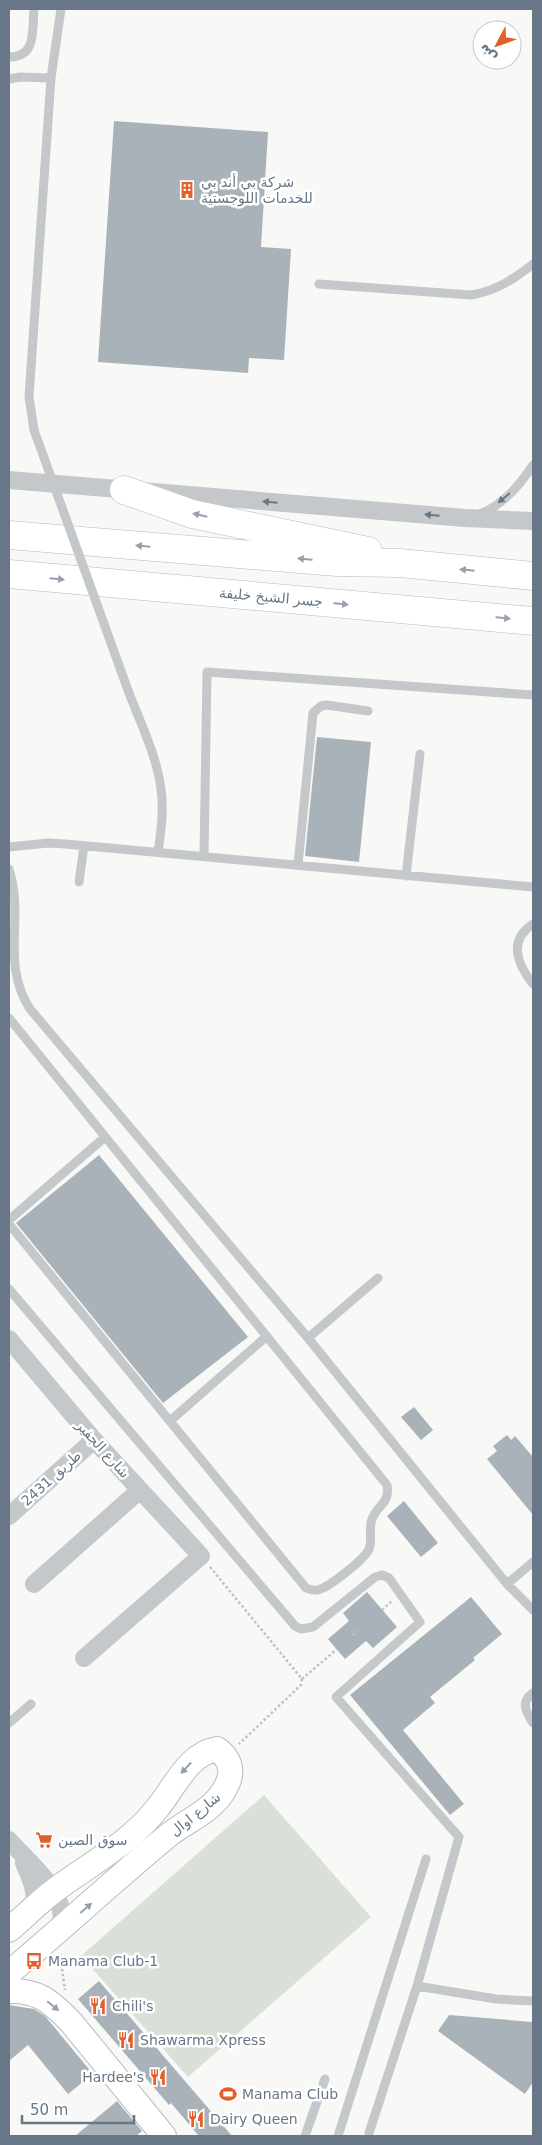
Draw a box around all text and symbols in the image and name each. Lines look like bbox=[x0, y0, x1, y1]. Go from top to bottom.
north arrow bbox=[472, 20, 522, 70]
text: ش bbox=[475, 41, 500, 66]
place label: شركة بي أند بي للخدمات اللوجستية bbox=[201, 173, 313, 207]
building icon: شركة بي أند بي للخدمات اللوجستية bbox=[177, 180, 197, 200]
one-way arrow bbox=[498, 492, 511, 503]
one-way arrow bbox=[262, 498, 278, 506]
one-way arrow bbox=[192, 511, 207, 519]
one-way arrow bbox=[424, 511, 440, 519]
one-way arrow bbox=[135, 542, 151, 550]
one-way arrow bbox=[297, 555, 313, 563]
one-way arrow bbox=[459, 566, 475, 574]
one-way arrow bbox=[50, 575, 66, 583]
street label: جسر الشيخ خليفة bbox=[219, 585, 323, 610]
one-way arrow bbox=[333, 600, 349, 608]
one-way arrow bbox=[495, 614, 511, 622]
street label: شارع الجفير bbox=[72, 1416, 133, 1482]
street label: طريق 2431 bbox=[18, 1447, 85, 1510]
one-way arrow bbox=[181, 1762, 192, 1775]
street label: شارع اوال bbox=[167, 1789, 224, 1840]
supermarket icon: سوق الصين bbox=[34, 1830, 54, 1850]
place label: سوق الصين bbox=[58, 1832, 127, 1849]
one-way arrow bbox=[79, 1902, 91, 1914]
bus stop icon: Manama Club-1 bbox=[24, 1951, 44, 1971]
place label: Manama Club-1 bbox=[48, 1953, 158, 1969]
restaurant icon: Chili's bbox=[88, 1996, 108, 2016]
place label: Chili's bbox=[112, 1998, 153, 2014]
one-way arrow bbox=[47, 2000, 60, 2011]
restaurant icon: Shawarma Xpress bbox=[116, 2030, 136, 2050]
place label: Shawarma Xpress bbox=[140, 2032, 266, 2048]
restaurant icon: Hardee's bbox=[148, 2067, 168, 2087]
place label: Hardee's bbox=[82, 2069, 144, 2085]
sports icon: Manama Club bbox=[218, 2084, 238, 2104]
place label: Manama Club bbox=[242, 2086, 338, 2102]
scale bar bbox=[22, 2092, 135, 2124]
text: 50 m bbox=[30, 2101, 68, 2119]
restaurant icon: Dairy Queen bbox=[186, 2109, 206, 2129]
place label: Dairy Queen bbox=[210, 2111, 298, 2127]

